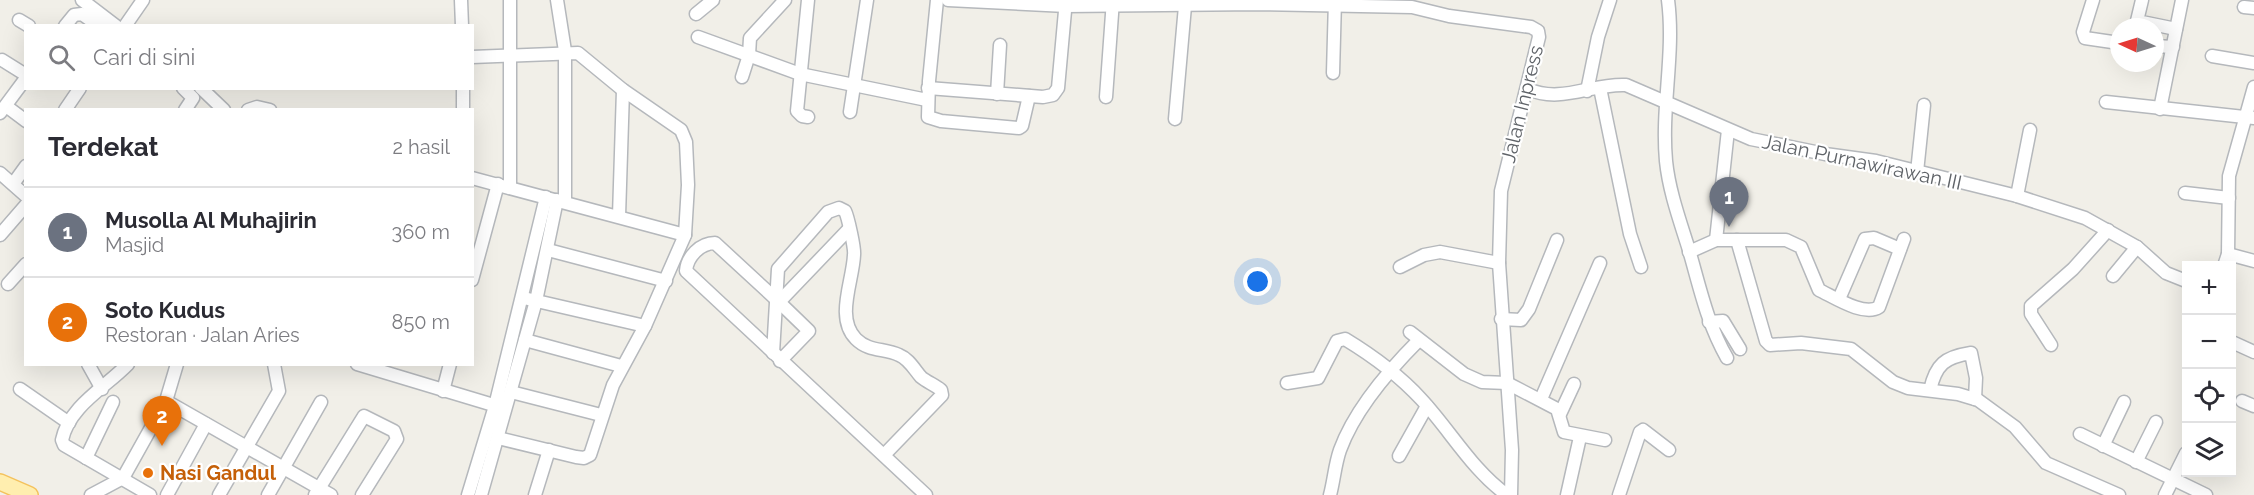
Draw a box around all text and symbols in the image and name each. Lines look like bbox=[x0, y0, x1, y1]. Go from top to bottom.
north arrow bbox=[2110, 18, 2164, 72]
search box bbox=[24, 24, 474, 90]
icon: search bbox=[45, 41, 78, 74]
street label: Jalan Inpress bbox=[1496, 43, 1548, 165]
text: Cari di sini bbox=[93, 44, 195, 70]
street label: Jalan Purnawirawan III bbox=[1760, 129, 1964, 195]
text: Terdekat bbox=[48, 132, 159, 162]
text: 2 hasil bbox=[392, 135, 450, 159]
pin: 1 bbox=[1710, 178, 1748, 227]
text: Musolla Al Muhajirin bbox=[105, 207, 317, 233]
text: 1 bbox=[63, 220, 72, 244]
text: 360 m bbox=[392, 220, 450, 244]
text: Masjid bbox=[105, 233, 164, 257]
map controls bbox=[2182, 261, 2236, 477]
button: + bbox=[2182, 261, 2236, 315]
your location bbox=[1243, 267, 1272, 296]
text: Soto Kudus bbox=[105, 297, 225, 323]
text: 2 bbox=[62, 310, 73, 334]
text: 850 m bbox=[392, 310, 450, 334]
button: − bbox=[2182, 315, 2236, 369]
text: Restoran · Jalan Aries bbox=[105, 323, 300, 347]
button: locate bbox=[2182, 369, 2236, 423]
pin: 2 bbox=[142, 396, 182, 446]
button: layers bbox=[2182, 423, 2236, 477]
place label: Nasi Gandul bbox=[160, 461, 277, 485]
marker: Nasi Gandul bbox=[141, 466, 155, 480]

